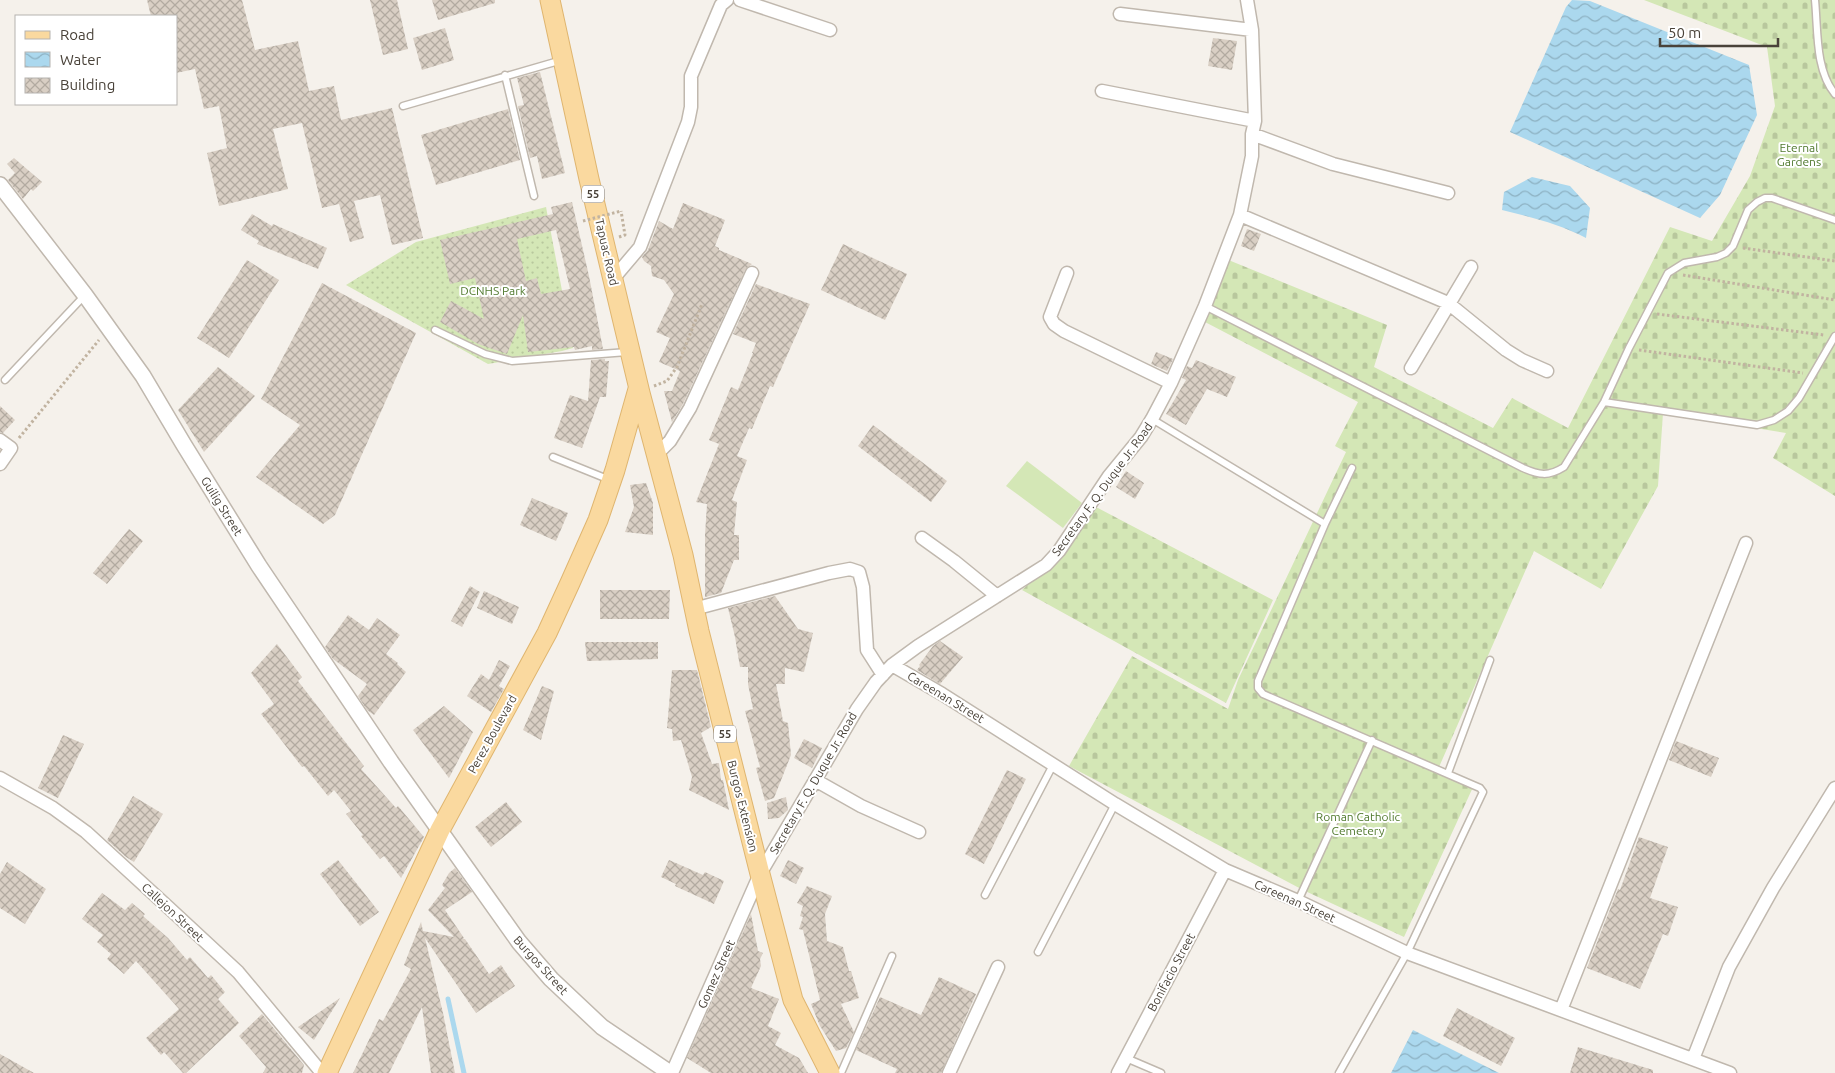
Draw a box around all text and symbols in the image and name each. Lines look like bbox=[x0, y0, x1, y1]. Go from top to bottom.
legend bbox=[15, 15, 178, 105]
scale bar bbox=[1660, 15, 1778, 47]
text: 50 m bbox=[1668, 24, 1701, 41]
text: Road bbox=[60, 26, 95, 43]
text: Water bbox=[60, 51, 101, 68]
text: Building bbox=[60, 76, 115, 93]
park label: Eternal Gardens bbox=[1777, 141, 1821, 168]
road number: 55 bbox=[582, 185, 604, 202]
street label: Tapuac Road bbox=[593, 217, 621, 287]
park label: DCNHS Park bbox=[460, 284, 526, 297]
street label: Secretary F. Q. Duque Jr. Road bbox=[1049, 420, 1155, 558]
street label: Guilig Street bbox=[199, 474, 245, 538]
street label: Careenan Street bbox=[905, 669, 987, 725]
street label: Perez Boulevard bbox=[465, 692, 519, 776]
street label: Secretary F. Q. Duque Jr. Road bbox=[767, 710, 859, 856]
road number: 55 bbox=[714, 726, 736, 742]
street label: Burgos Extension bbox=[725, 759, 761, 853]
park label: Roman Catholic Cemetery bbox=[1316, 810, 1401, 837]
street label: Careenan Street bbox=[1252, 877, 1338, 925]
street label: Callejon Street bbox=[139, 880, 207, 944]
street label: Bonifacio Street bbox=[1145, 930, 1197, 1013]
street label: Burgos Street bbox=[511, 933, 571, 997]
street label: Gomez Street bbox=[695, 937, 737, 1010]

